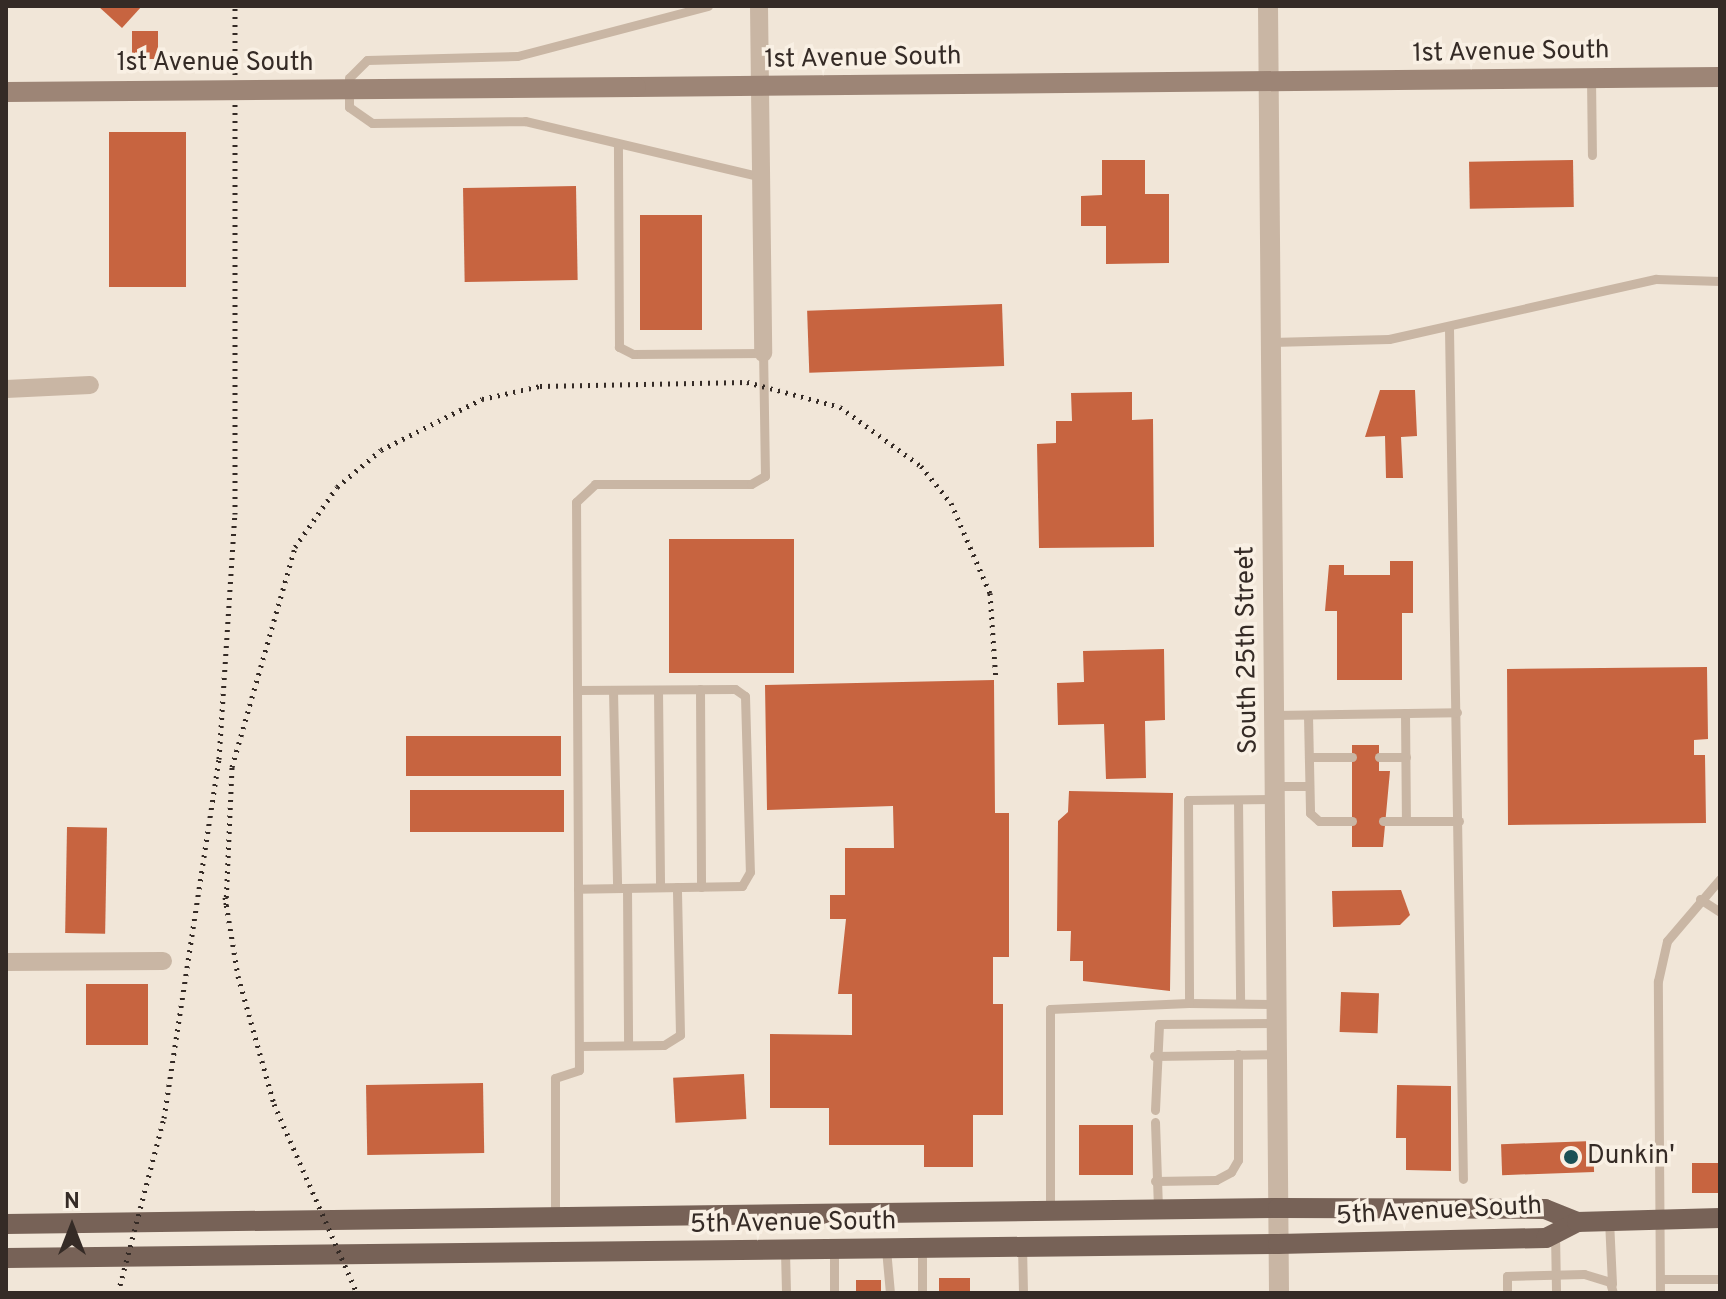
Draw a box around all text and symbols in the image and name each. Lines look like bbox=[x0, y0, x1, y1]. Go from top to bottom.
street label: 1st Avenue South bbox=[1412, 36, 1610, 70]
street label: 1st Avenue South bbox=[764, 42, 962, 76]
street label: 1st Avenue South bbox=[116, 48, 314, 80]
street label: South 25th Street bbox=[1231, 546, 1265, 754]
place label: Dunkin' bbox=[1587, 1141, 1675, 1173]
marker: Dunkin' bbox=[1562, 1148, 1580, 1166]
north arrow bbox=[32, 1187, 112, 1267]
text: N bbox=[64, 1189, 80, 1216]
street label: 5th Avenue South bbox=[1335, 1191, 1543, 1233]
street label: 5th Avenue South bbox=[689, 1207, 897, 1241]

